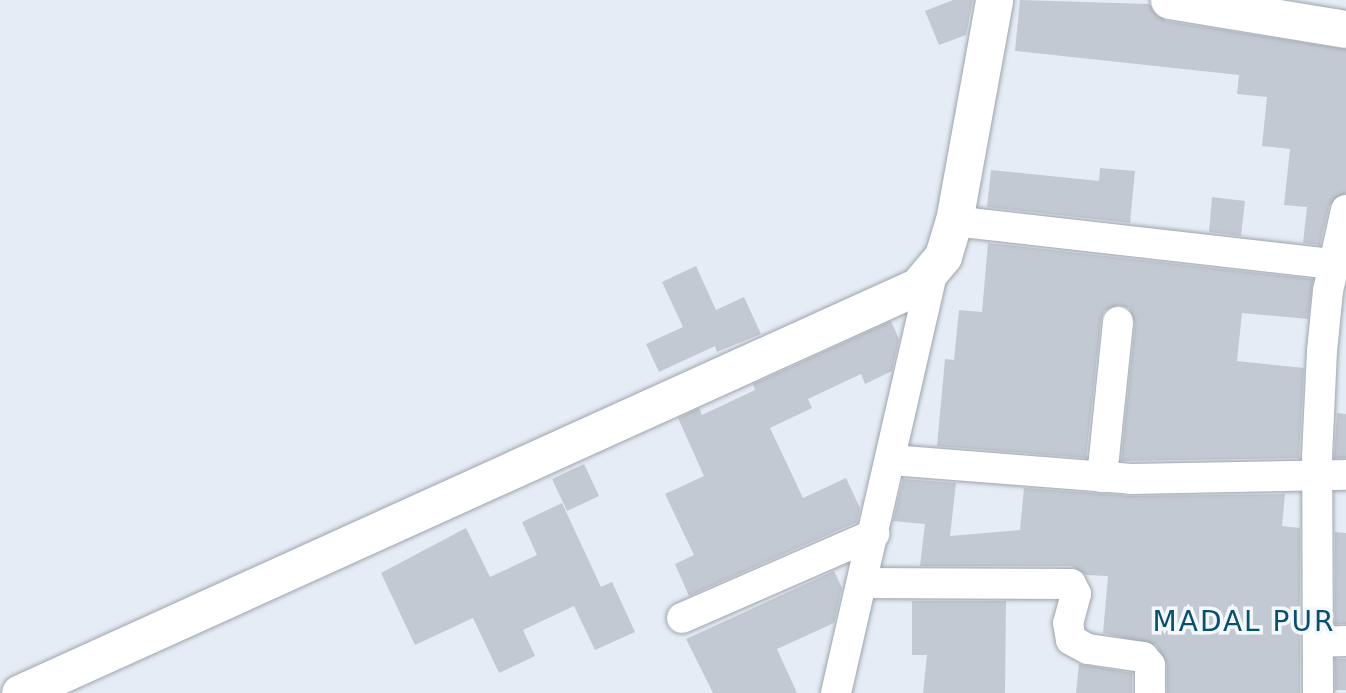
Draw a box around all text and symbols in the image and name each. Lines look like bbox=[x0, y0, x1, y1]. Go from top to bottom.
district label: MADAL PUR bbox=[1154, 605, 1334, 639]

